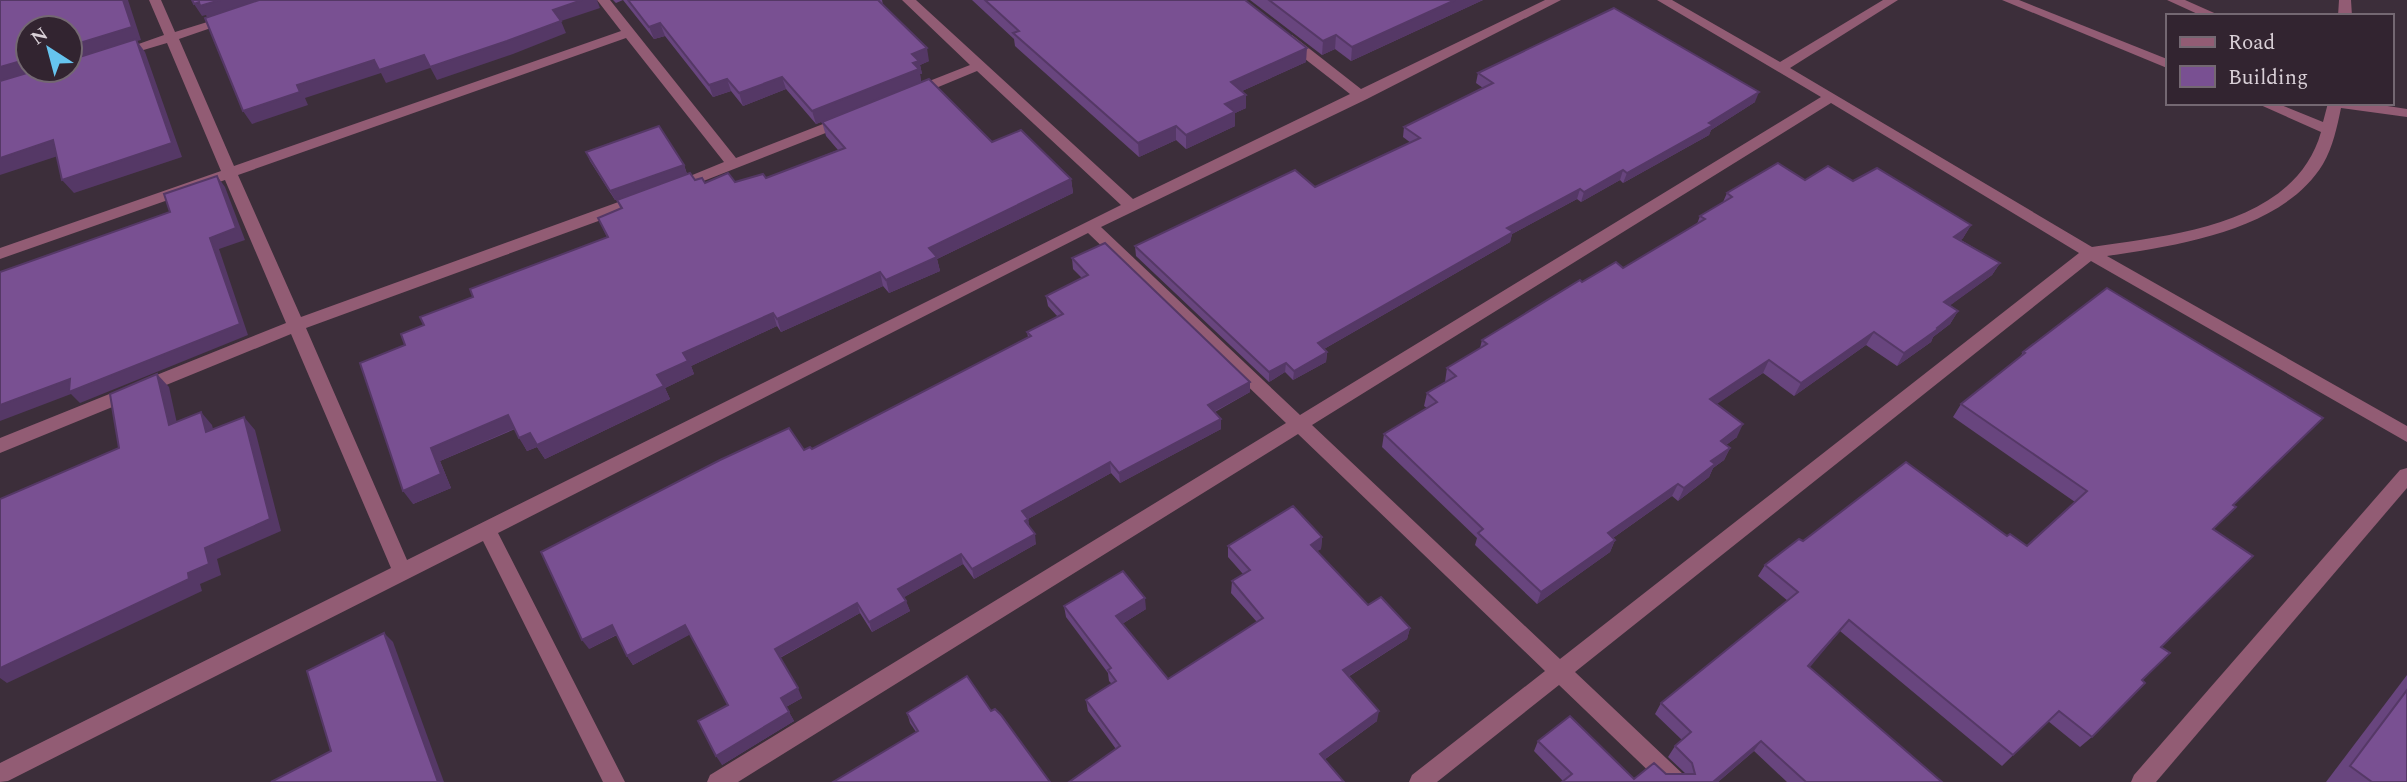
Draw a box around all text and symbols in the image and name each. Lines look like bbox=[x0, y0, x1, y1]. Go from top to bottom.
north arrow bbox=[14, 14, 84, 84]
legend bbox=[2166, 14, 2393, 105]
text: N bbox=[25, 20, 55, 53]
text: Road bbox=[2228, 27, 2275, 59]
text: Building bbox=[2228, 62, 2308, 94]

